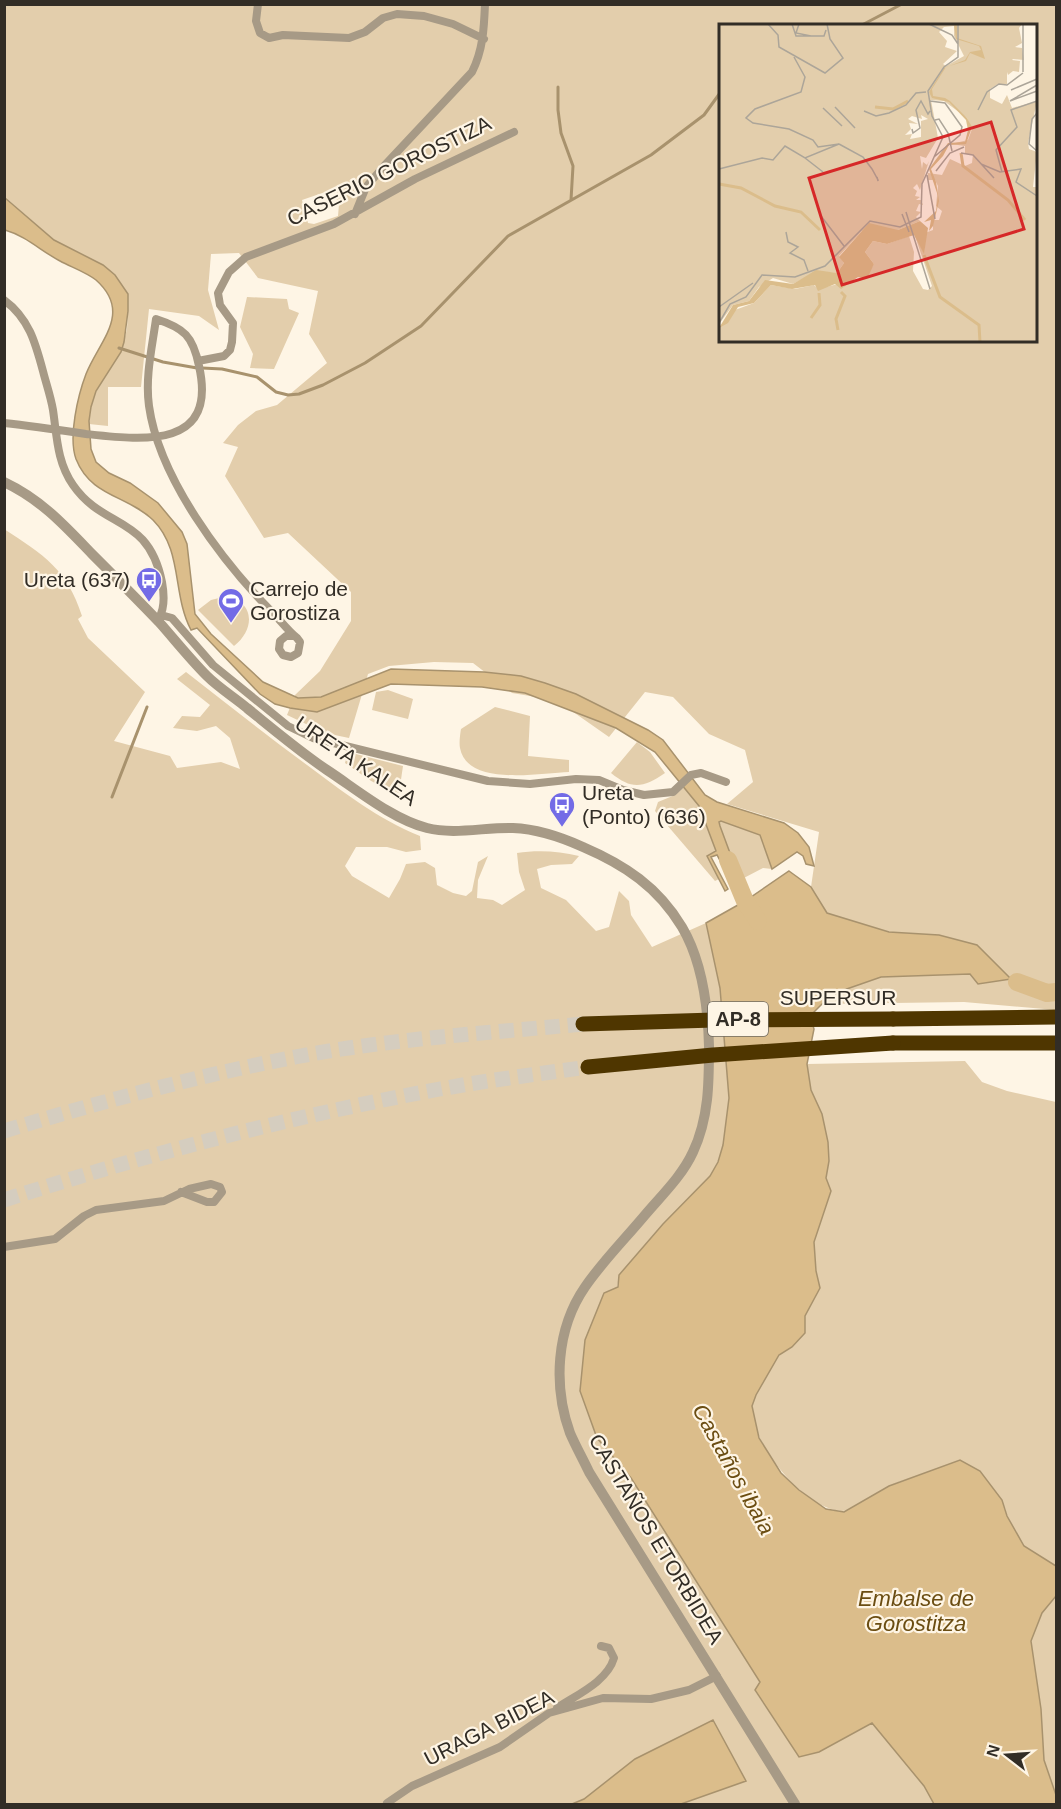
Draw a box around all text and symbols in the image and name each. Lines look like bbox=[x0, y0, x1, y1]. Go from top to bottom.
inset map bbox=[719, 24, 1037, 342]
street label: CASERIO GOROSTIZA bbox=[283, 111, 495, 230]
bus stop icon: Ureta (637) bbox=[134, 565, 164, 603]
place label: Ureta (637) bbox=[24, 568, 130, 591]
place label: Carrejo de Gorostiza bbox=[250, 577, 348, 624]
sports icon: Carrejo de Gorostiza bbox=[216, 586, 246, 624]
street label: URETA KALEA bbox=[291, 711, 422, 810]
place label: Ureta (Ponto) (636) bbox=[582, 781, 706, 828]
bus stop icon: Ureta (Ponto) (636) bbox=[547, 790, 577, 828]
street label: SUPERSUR bbox=[780, 986, 896, 1009]
road number: AP-8 bbox=[708, 1002, 768, 1036]
water label: Castaños ibaia bbox=[687, 1400, 780, 1539]
street label: CASTAÑOS ETORBIDEA bbox=[585, 1430, 728, 1648]
water label: Embalse de Gorostitza bbox=[858, 1586, 974, 1636]
street label: URAGA BIDEA bbox=[420, 1685, 557, 1770]
north arrow bbox=[977, 1725, 1037, 1785]
text: N bbox=[983, 1743, 1003, 1759]

